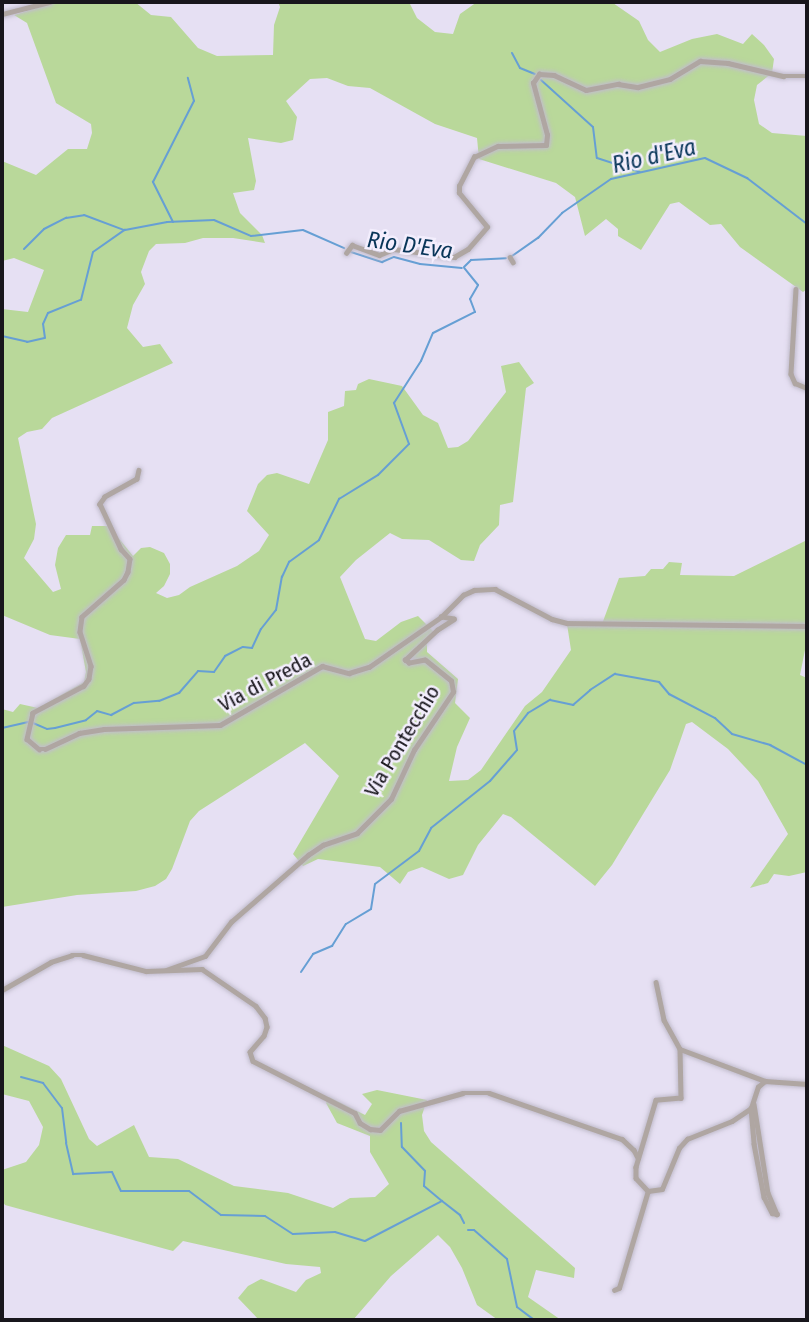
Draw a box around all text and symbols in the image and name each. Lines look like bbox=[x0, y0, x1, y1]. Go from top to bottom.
water label: Rio d'Eva bbox=[610, 133, 698, 179]
water label: Rio D'Eva bbox=[365, 225, 455, 265]
street label: Via di Preda bbox=[214, 647, 316, 717]
street label: Via Pontecchio bbox=[359, 681, 445, 801]

